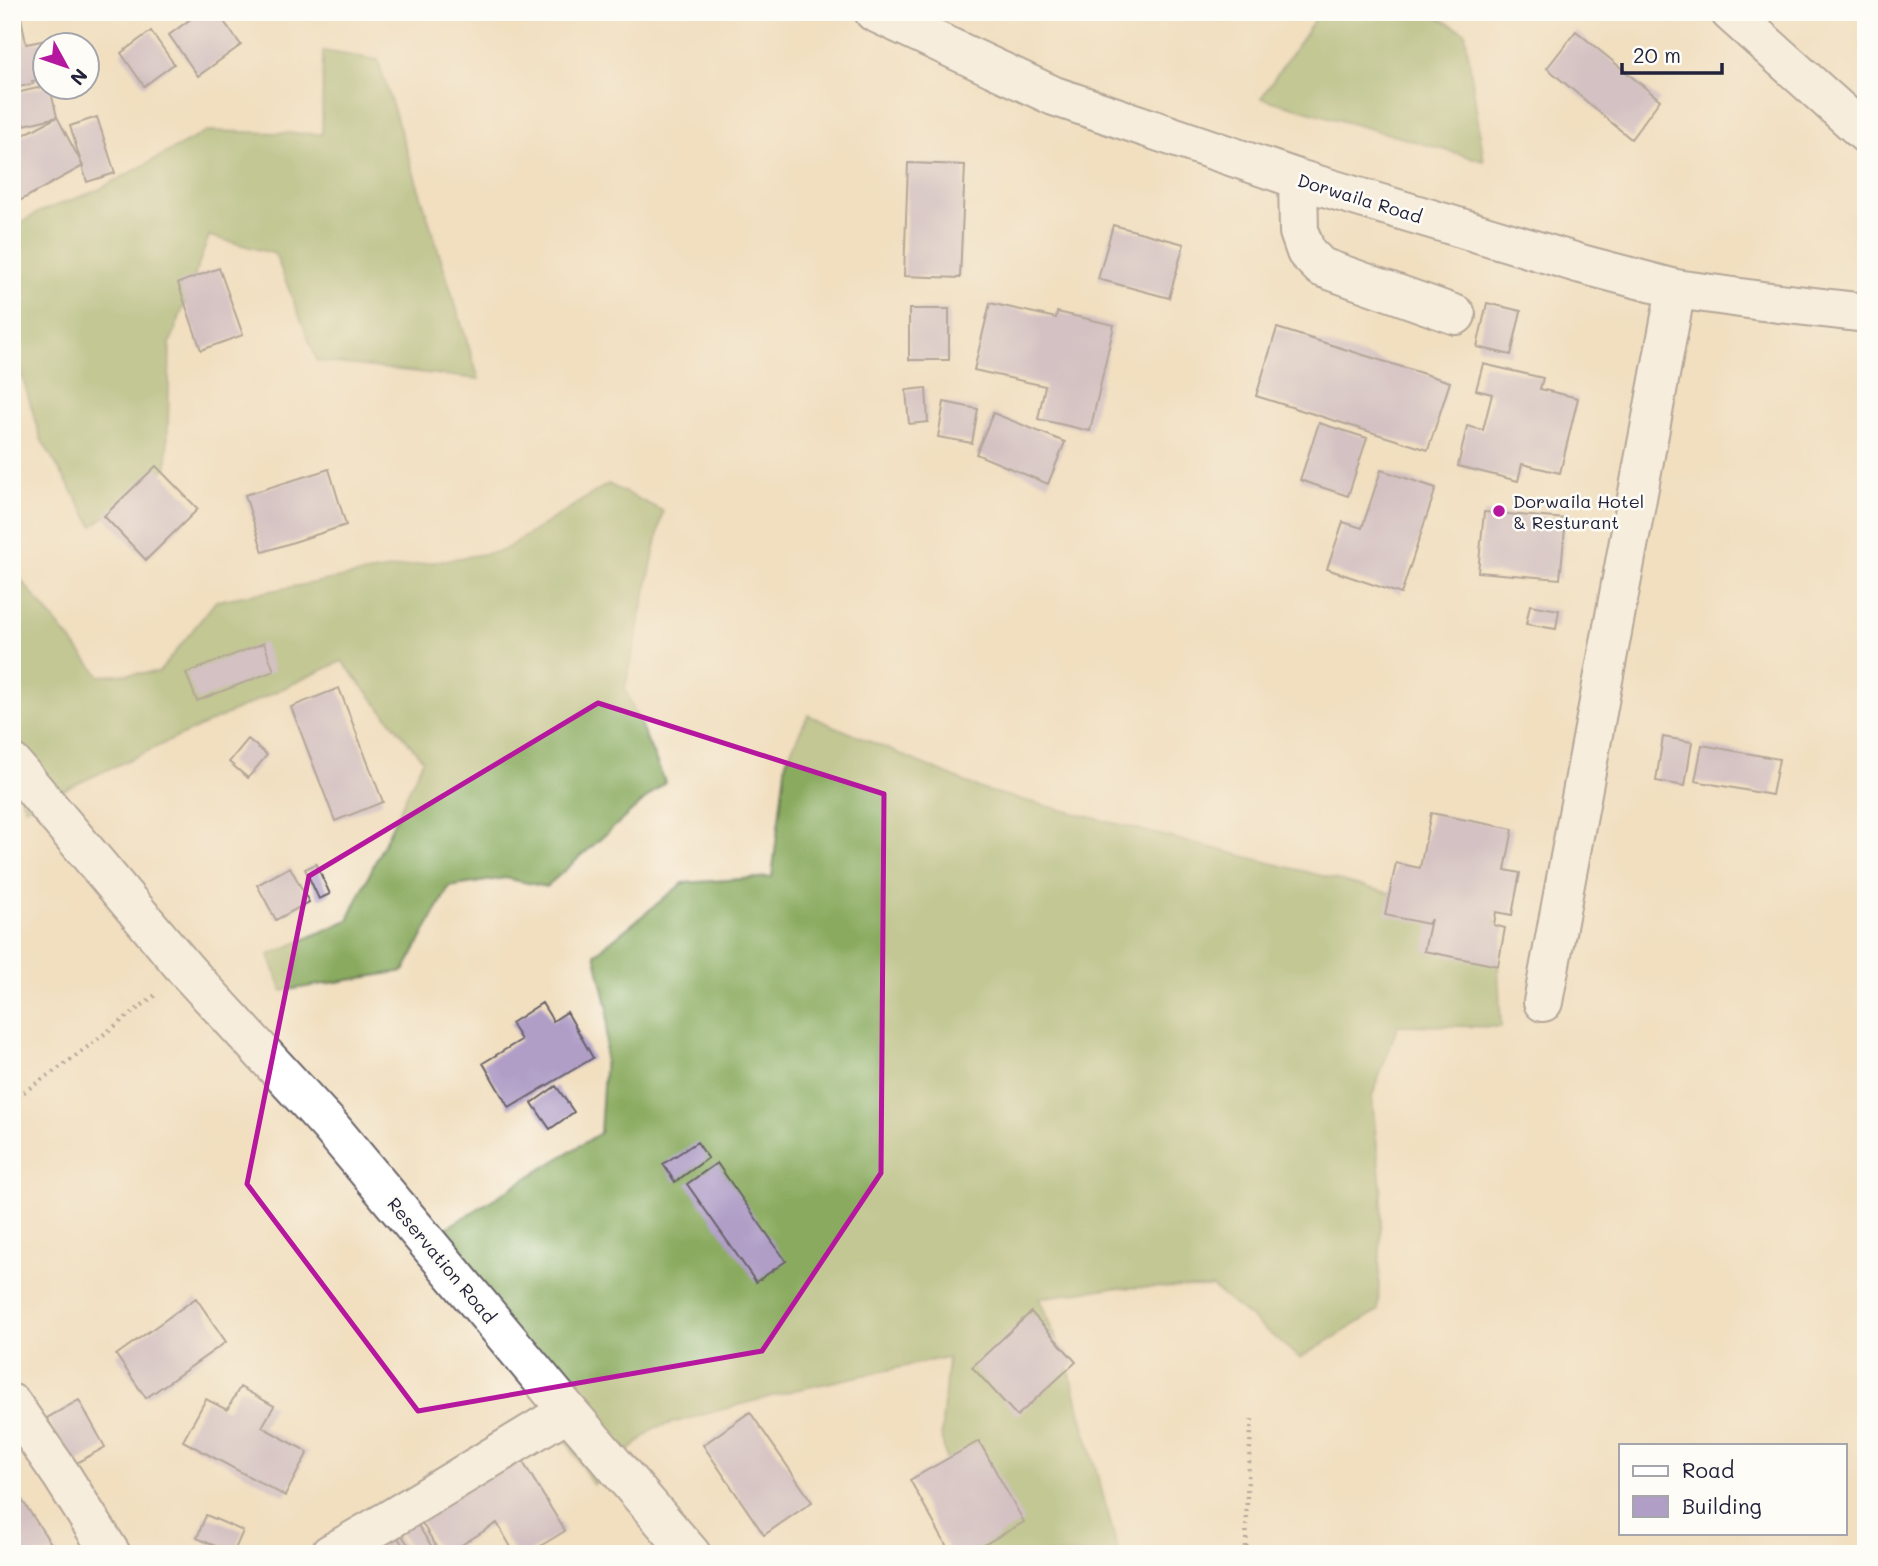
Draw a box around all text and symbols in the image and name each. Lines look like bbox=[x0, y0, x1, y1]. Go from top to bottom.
north arrow bbox=[32, 32, 102, 102]
scale bar bbox=[1622, 32, 1722, 76]
text: 20 m bbox=[1633, 41, 1681, 68]
text: N bbox=[65, 64, 94, 91]
street label: Dorwaila Road bbox=[1295, 168, 1425, 228]
place label: Dorwaila Hotel & Resturant bbox=[1513, 489, 1644, 534]
marker: Dorwaila Hotel & Resturant bbox=[1491, 503, 1507, 519]
street label: Reservation Road bbox=[382, 1192, 502, 1328]
legend bbox=[1619, 1444, 1846, 1534]
text: Road bbox=[1682, 1456, 1734, 1483]
text: Building bbox=[1682, 1492, 1762, 1519]

